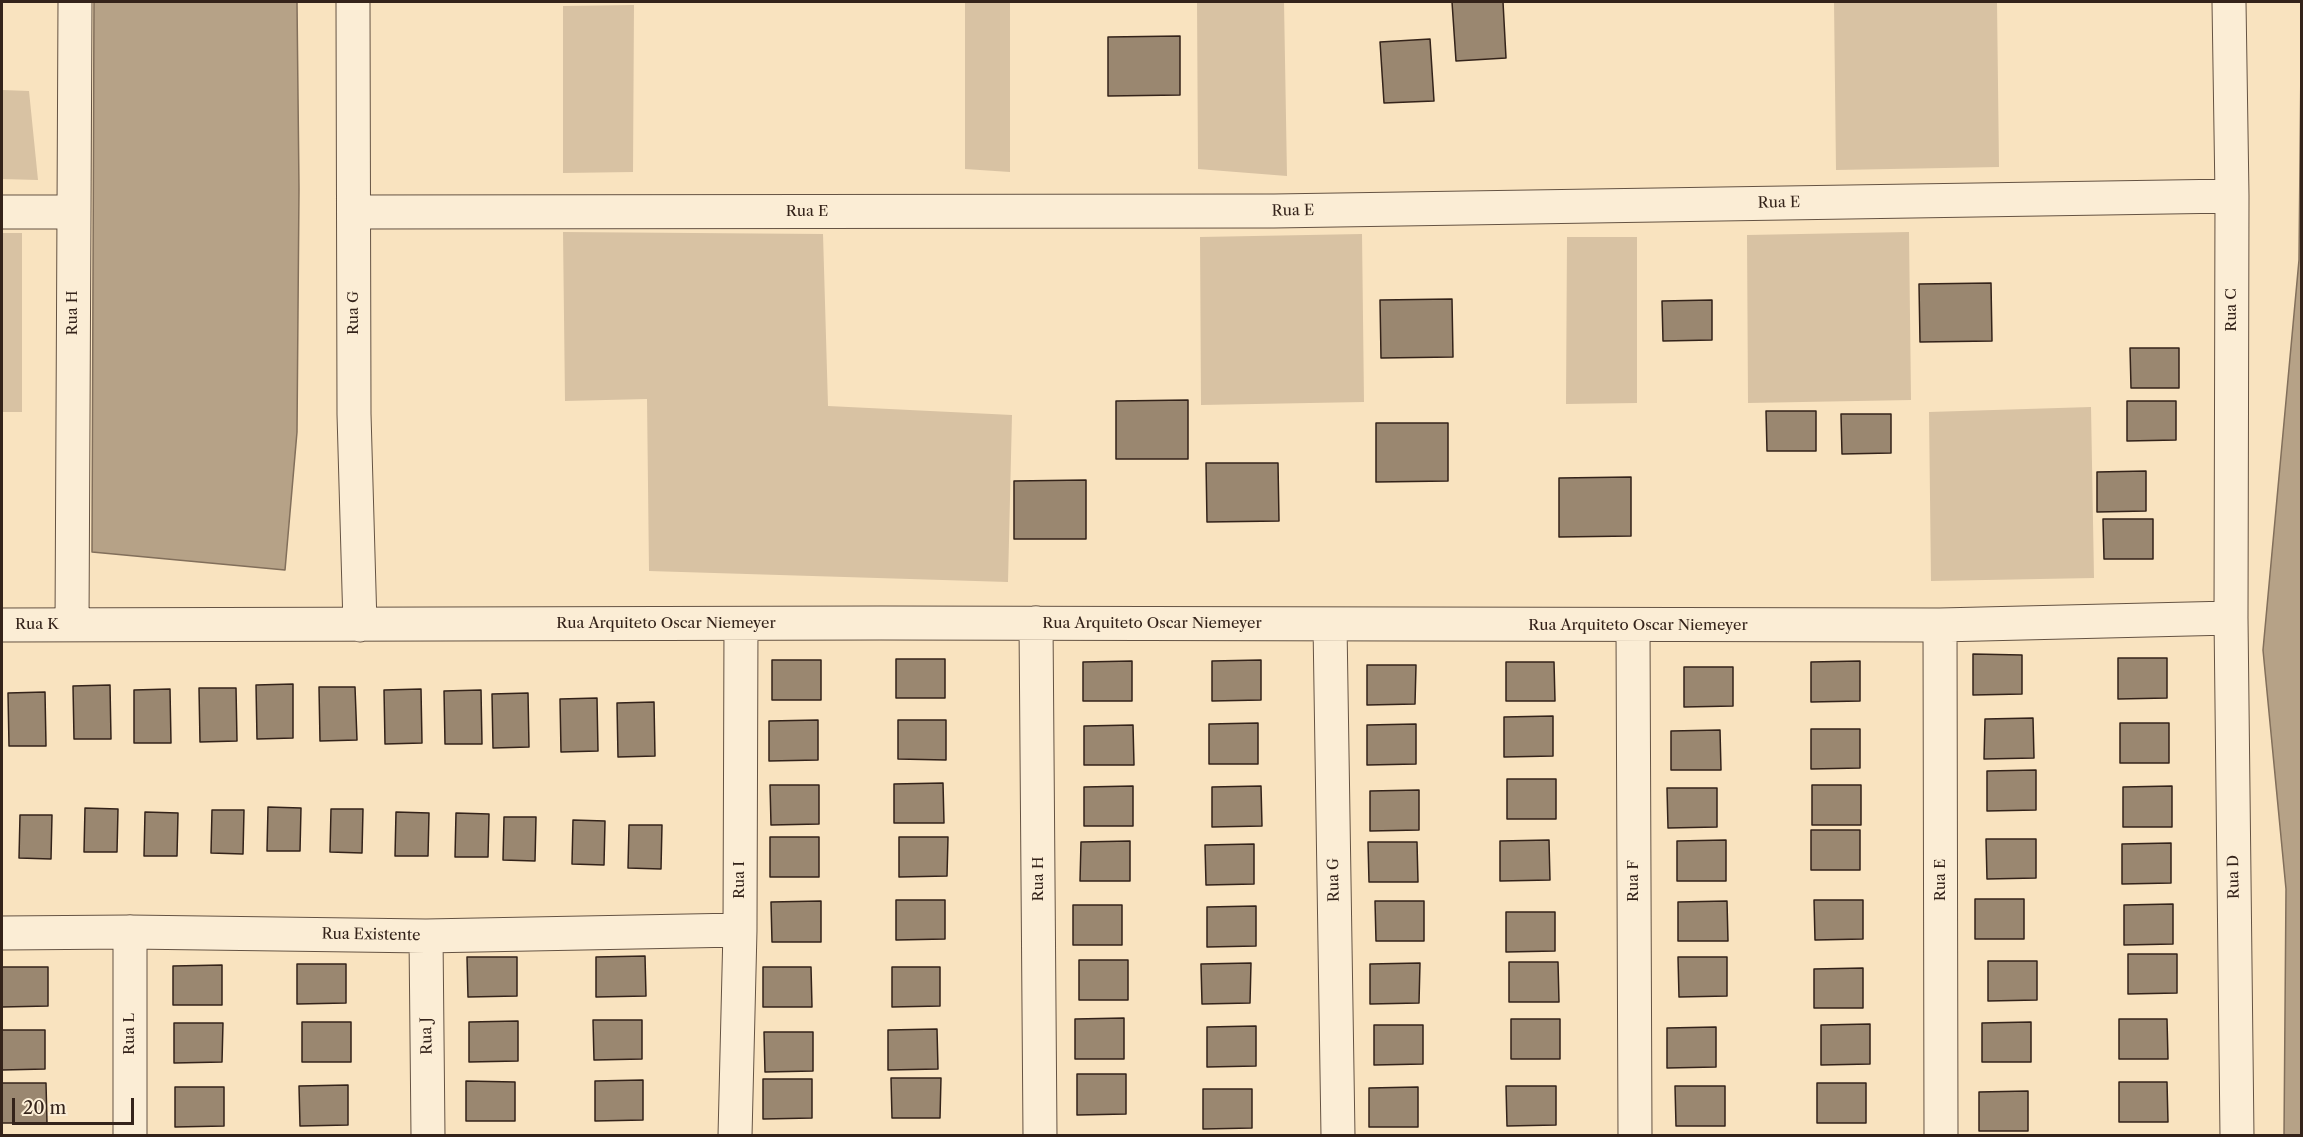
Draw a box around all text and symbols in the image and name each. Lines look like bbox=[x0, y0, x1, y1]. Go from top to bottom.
street label: Rua E bbox=[1758, 194, 1800, 212]
street label: Rua E bbox=[1272, 202, 1314, 220]
street label: Rua E bbox=[786, 203, 828, 221]
street label: Rua C bbox=[2223, 288, 2241, 332]
street label: Rua H bbox=[64, 291, 82, 335]
street label: Rua G bbox=[345, 291, 363, 335]
street label: Rua Arquiteto Oscar Niemeyer bbox=[556, 615, 776, 633]
street label: Rua Arquiteto Oscar Niemeyer bbox=[1042, 615, 1262, 633]
street label: Rua K bbox=[15, 616, 59, 634]
street label: Rua Arquiteto Oscar Niemeyer bbox=[1528, 617, 1748, 635]
street label: Rua D bbox=[2225, 855, 2243, 899]
street label: Rua H bbox=[1030, 857, 1048, 901]
street label: Rua G bbox=[1325, 858, 1343, 902]
street label: Rua E bbox=[1932, 859, 1950, 901]
street label: Rua F bbox=[1625, 860, 1643, 902]
street label: Rua I bbox=[731, 861, 749, 899]
street label: Rua Existente bbox=[321, 925, 421, 945]
street label: Rua L bbox=[121, 1013, 139, 1055]
street label: Rua J bbox=[418, 1017, 436, 1055]
scale bar bbox=[15, 1086, 136, 1124]
text: 20 m bbox=[23, 1097, 66, 1119]

